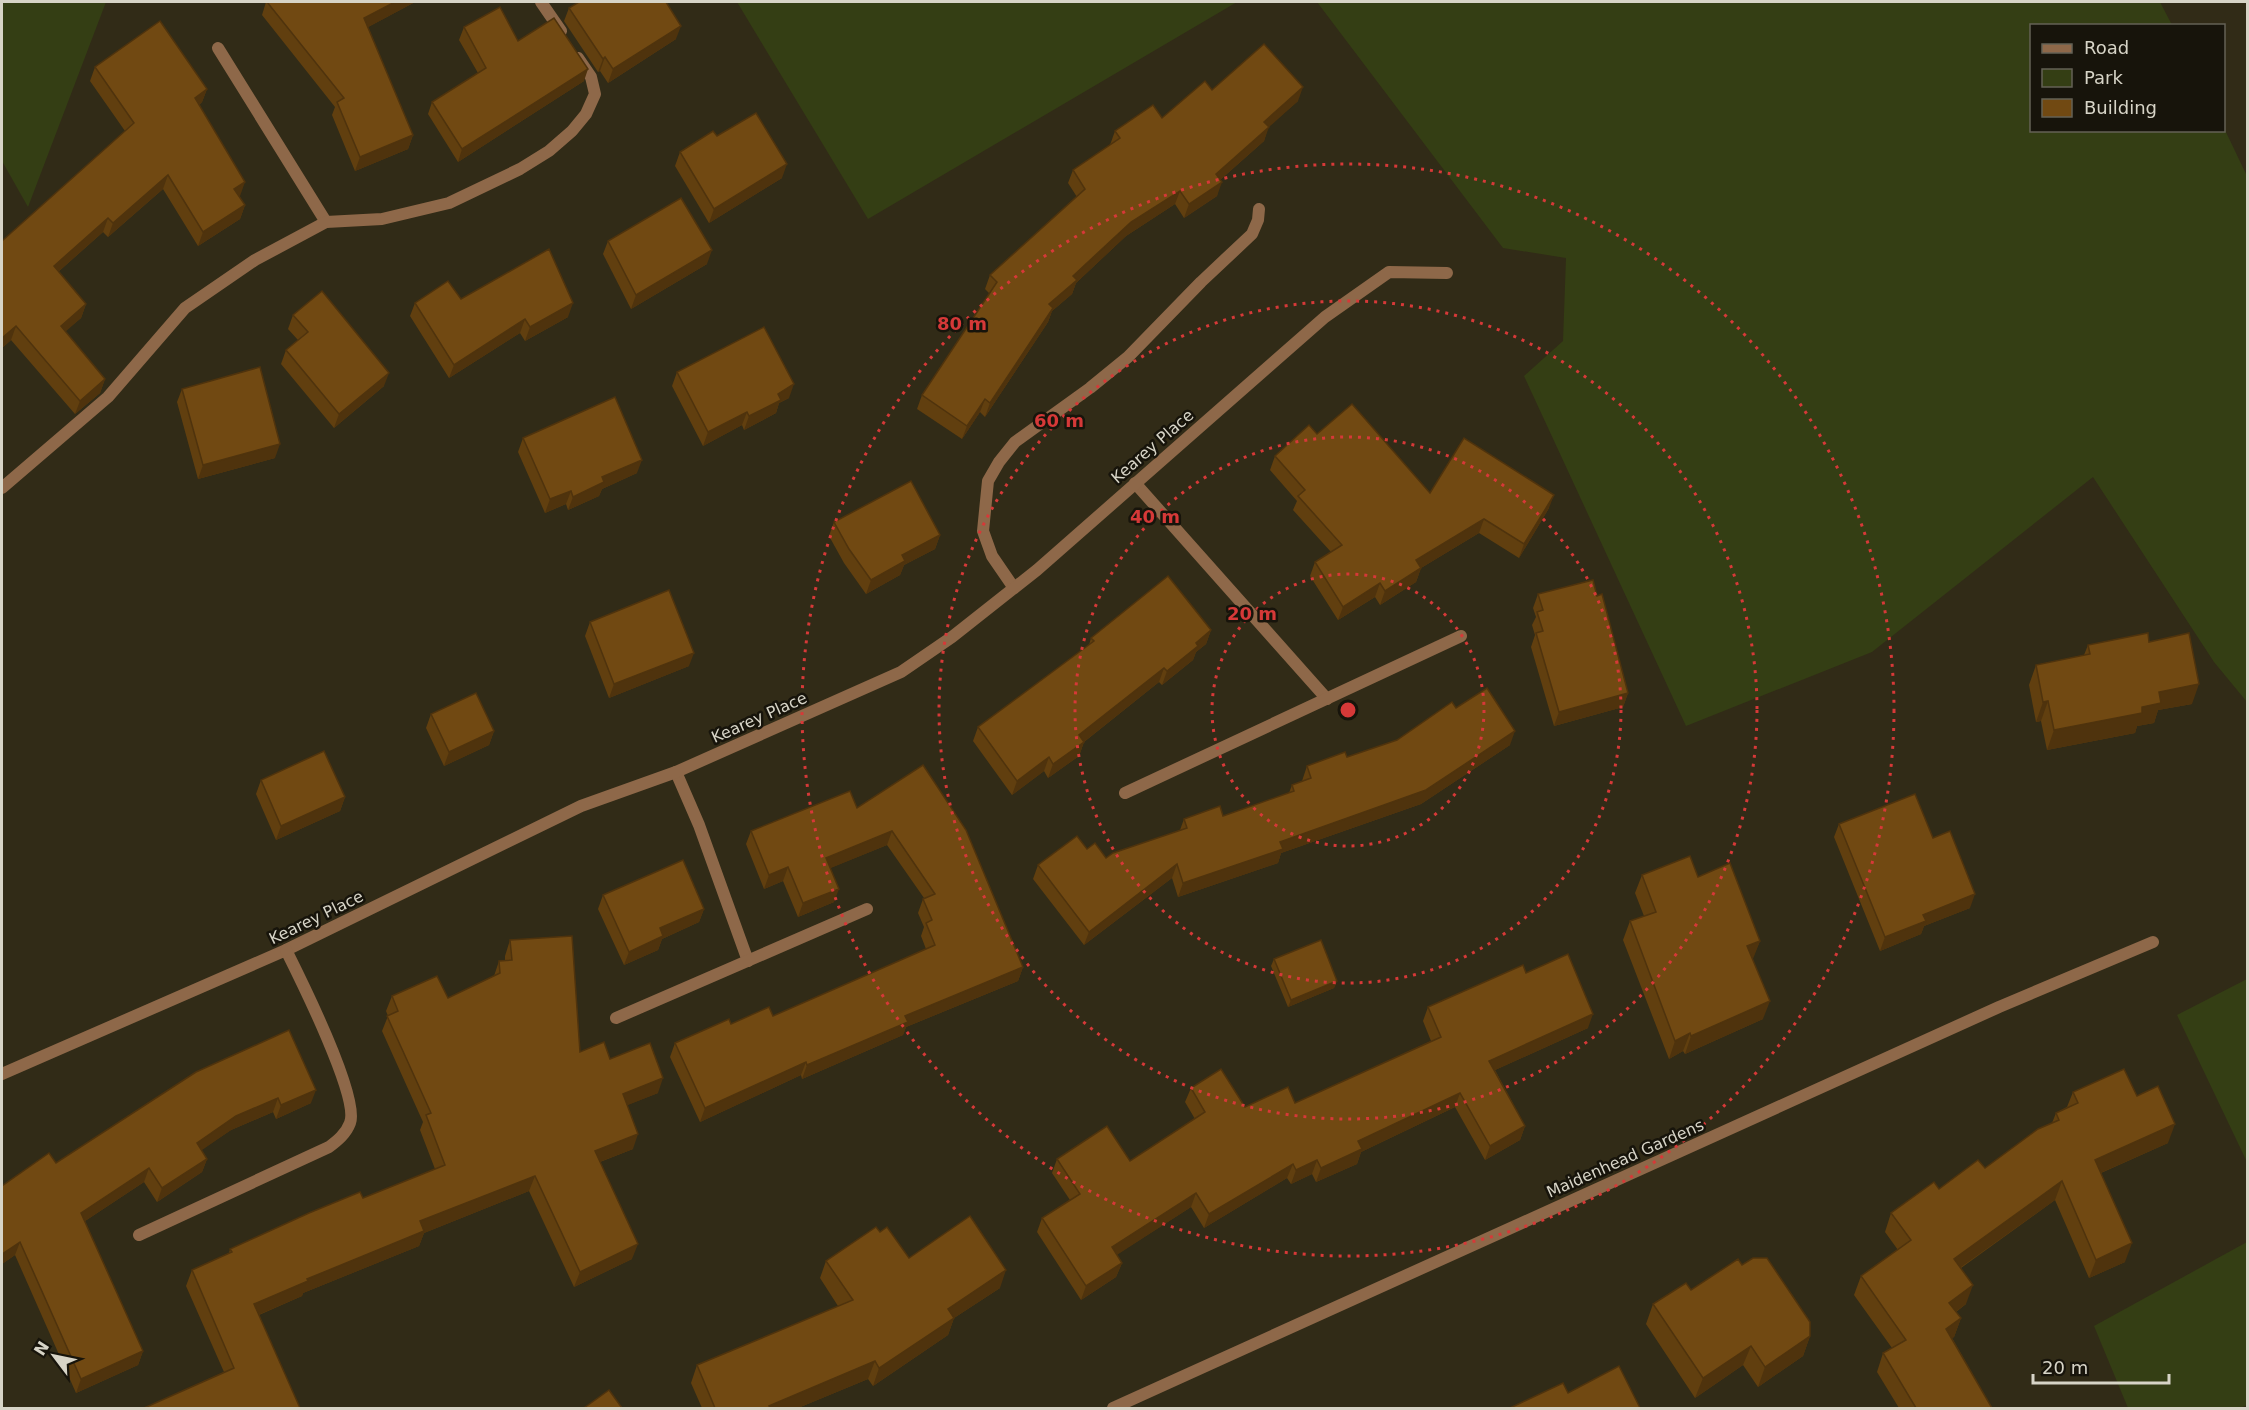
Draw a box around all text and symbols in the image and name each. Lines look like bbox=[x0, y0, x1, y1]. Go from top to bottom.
legend bbox=[2030, 24, 2225, 132]
text: Road bbox=[2084, 37, 2129, 58]
text: Park bbox=[2084, 67, 2123, 88]
text: Building bbox=[2084, 97, 2157, 118]
text: 80 m bbox=[937, 313, 987, 334]
street label: Kearey Place bbox=[1107, 406, 1197, 487]
text: 60 m bbox=[1034, 410, 1084, 431]
text: 40 m bbox=[1130, 506, 1180, 527]
text: 20 m bbox=[1227, 603, 1277, 624]
street label: Kearey Place bbox=[709, 688, 810, 747]
centre of rings bbox=[1338, 700, 1358, 720]
street label: Kearey Place bbox=[266, 886, 366, 948]
street label: Maidenhead Gardens bbox=[1544, 1115, 1707, 1202]
north arrow bbox=[24, 1326, 84, 1386]
text: N bbox=[30, 1338, 53, 1359]
scale bar bbox=[2033, 1347, 2170, 1385]
text: 20 m bbox=[2042, 1357, 2088, 1378]

